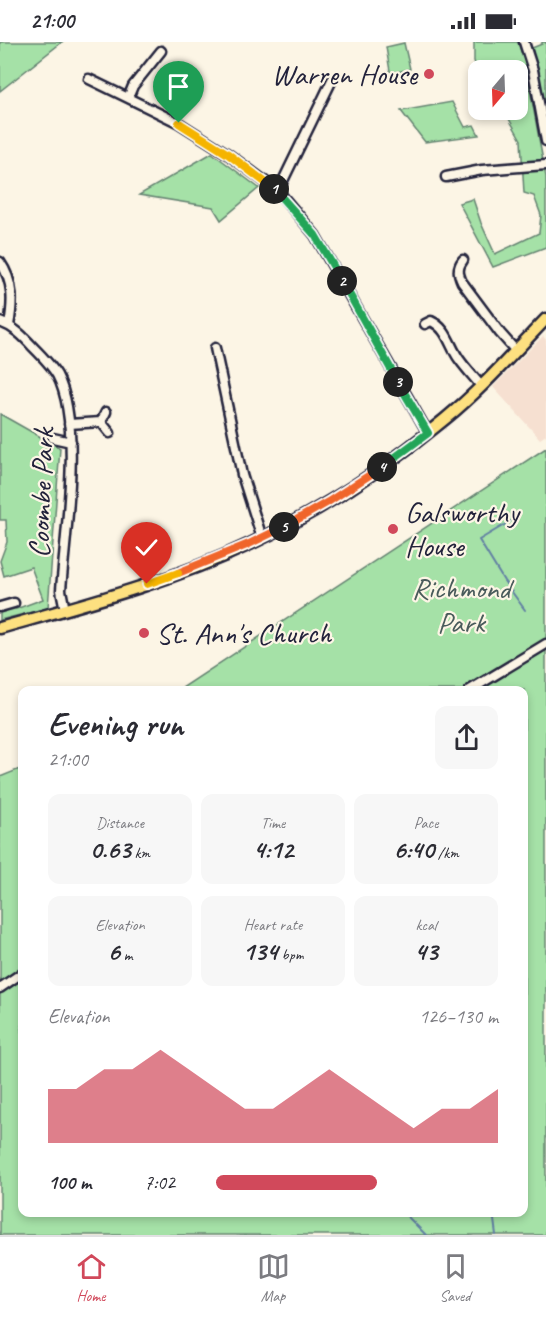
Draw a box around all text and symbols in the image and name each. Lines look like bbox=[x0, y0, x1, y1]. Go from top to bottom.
text: 21:00 bbox=[30, 7, 74, 35]
place label: Warren House bbox=[272, 55, 419, 93]
north arrow bbox=[468, 60, 528, 120]
map controls bbox=[468, 60, 528, 120]
pin bbox=[153, 61, 204, 123]
marker: Warren House bbox=[422, 67, 436, 81]
icon: arrive bbox=[162, 70, 195, 103]
pin: 1 bbox=[259, 174, 289, 204]
text: 1 bbox=[270, 179, 278, 199]
pin: 2 bbox=[327, 266, 357, 296]
text: 2 bbox=[338, 271, 346, 291]
pin: 3 bbox=[383, 367, 413, 397]
text: 3 bbox=[394, 372, 402, 392]
street label: Coombe Park bbox=[20, 425, 62, 559]
pin: 4 bbox=[367, 452, 397, 482]
text: 4 bbox=[378, 457, 386, 477]
place label: Galsworthy House bbox=[405, 493, 521, 565]
pin: 5 bbox=[269, 512, 299, 542]
text: 5 bbox=[281, 517, 287, 537]
pin bbox=[121, 522, 172, 584]
marker: Galsworthy House bbox=[386, 522, 400, 536]
icon: check bbox=[130, 531, 163, 564]
park label: Richmond Park bbox=[412, 569, 515, 641]
place label: St. Ann's Church bbox=[156, 614, 332, 652]
marker: St. Ann's Church bbox=[137, 626, 151, 640]
text: Evening run bbox=[48, 703, 183, 745]
button: share bbox=[435, 706, 498, 769]
text: 21:00 bbox=[48, 747, 88, 772]
text: Distance bbox=[96, 813, 144, 833]
text: Time bbox=[261, 813, 285, 833]
text: Pace bbox=[414, 813, 438, 833]
text: 0.63 bbox=[90, 833, 131, 866]
text: 4:12 bbox=[253, 833, 293, 866]
text: 6:40 bbox=[393, 833, 434, 866]
text: km bbox=[131, 843, 150, 863]
text: /km bbox=[434, 843, 459, 863]
text: Elevation bbox=[95, 915, 145, 935]
text: Heart rate bbox=[244, 915, 302, 935]
text: kcal bbox=[415, 915, 437, 935]
text: 6 bbox=[107, 935, 120, 968]
text: 134 bbox=[243, 935, 278, 968]
text: 43 bbox=[414, 935, 438, 968]
text: m bbox=[120, 945, 133, 965]
text: bpm bbox=[278, 945, 303, 965]
text: Elevation bbox=[48, 1004, 110, 1029]
text: 126–130 m bbox=[419, 1004, 498, 1029]
text: 100 m bbox=[48, 1170, 91, 1195]
text: 7:02 bbox=[144, 1170, 175, 1195]
tab: Home bbox=[75, 1250, 108, 1306]
tab: Map bbox=[257, 1250, 290, 1306]
tab: Saved bbox=[439, 1250, 472, 1306]

